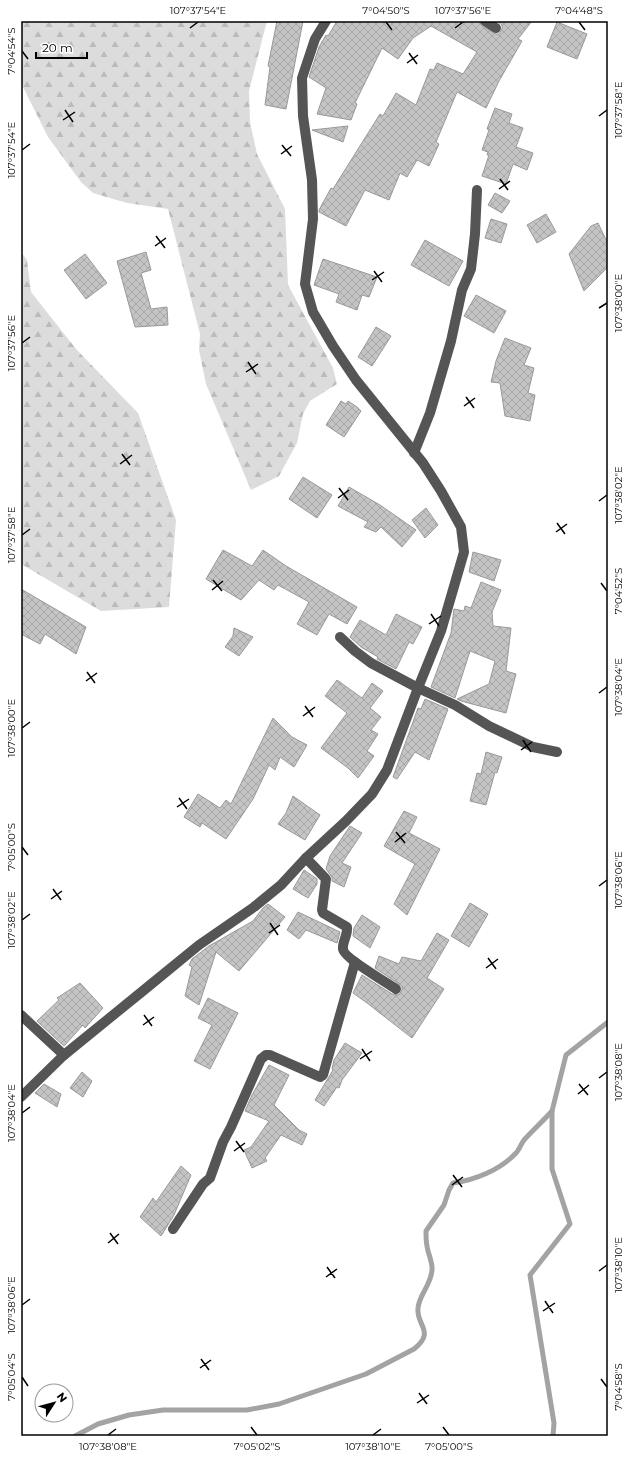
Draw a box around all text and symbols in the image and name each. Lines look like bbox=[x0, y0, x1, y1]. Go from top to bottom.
text: 107°37'54"E bbox=[170, 4, 227, 17]
text: 7°04'50"S bbox=[362, 4, 410, 17]
text: 107°37'56"E bbox=[435, 4, 491, 17]
text: 7°04'48"S bbox=[555, 4, 603, 17]
text: 7°04'54"S bbox=[5, 27, 18, 75]
scale bar bbox=[36, 34, 87, 60]
text: 20 m bbox=[42, 40, 73, 55]
text: 107°37'58"E bbox=[612, 81, 625, 138]
text: 107°37'54"E bbox=[5, 121, 18, 178]
text: 107°38'00"E bbox=[612, 274, 625, 332]
text: 107°37'56"E bbox=[5, 315, 18, 371]
text: 107°38'02"E bbox=[612, 466, 625, 524]
text: 107°37'58"E bbox=[5, 506, 18, 563]
text: 7°04'52"S bbox=[612, 568, 625, 614]
text: 107°38'04"E bbox=[612, 658, 625, 716]
text: 107°38'00"E bbox=[5, 699, 18, 757]
text: 7°05'00"S bbox=[5, 823, 18, 871]
text: 107°38'06"E bbox=[612, 851, 625, 909]
text: 107°38'02"E bbox=[5, 891, 18, 949]
text: 107°38'08"E bbox=[612, 1043, 625, 1101]
text: 107°38'04"E bbox=[5, 1084, 18, 1142]
text: 107°38'10"E bbox=[612, 1237, 625, 1293]
text: 107°38'06"E bbox=[5, 1276, 18, 1334]
text: 7°05'04"S bbox=[5, 1353, 18, 1401]
text: 7°04'58"S bbox=[612, 1363, 625, 1411]
north arrow bbox=[34, 1383, 74, 1423]
text: N bbox=[54, 1389, 70, 1405]
text: 107°38'08"E bbox=[79, 1440, 137, 1453]
text: 7°05'02"S bbox=[234, 1440, 280, 1453]
text: 107°38'10"E bbox=[345, 1440, 401, 1453]
text: 7°05'00"S bbox=[425, 1440, 473, 1453]

